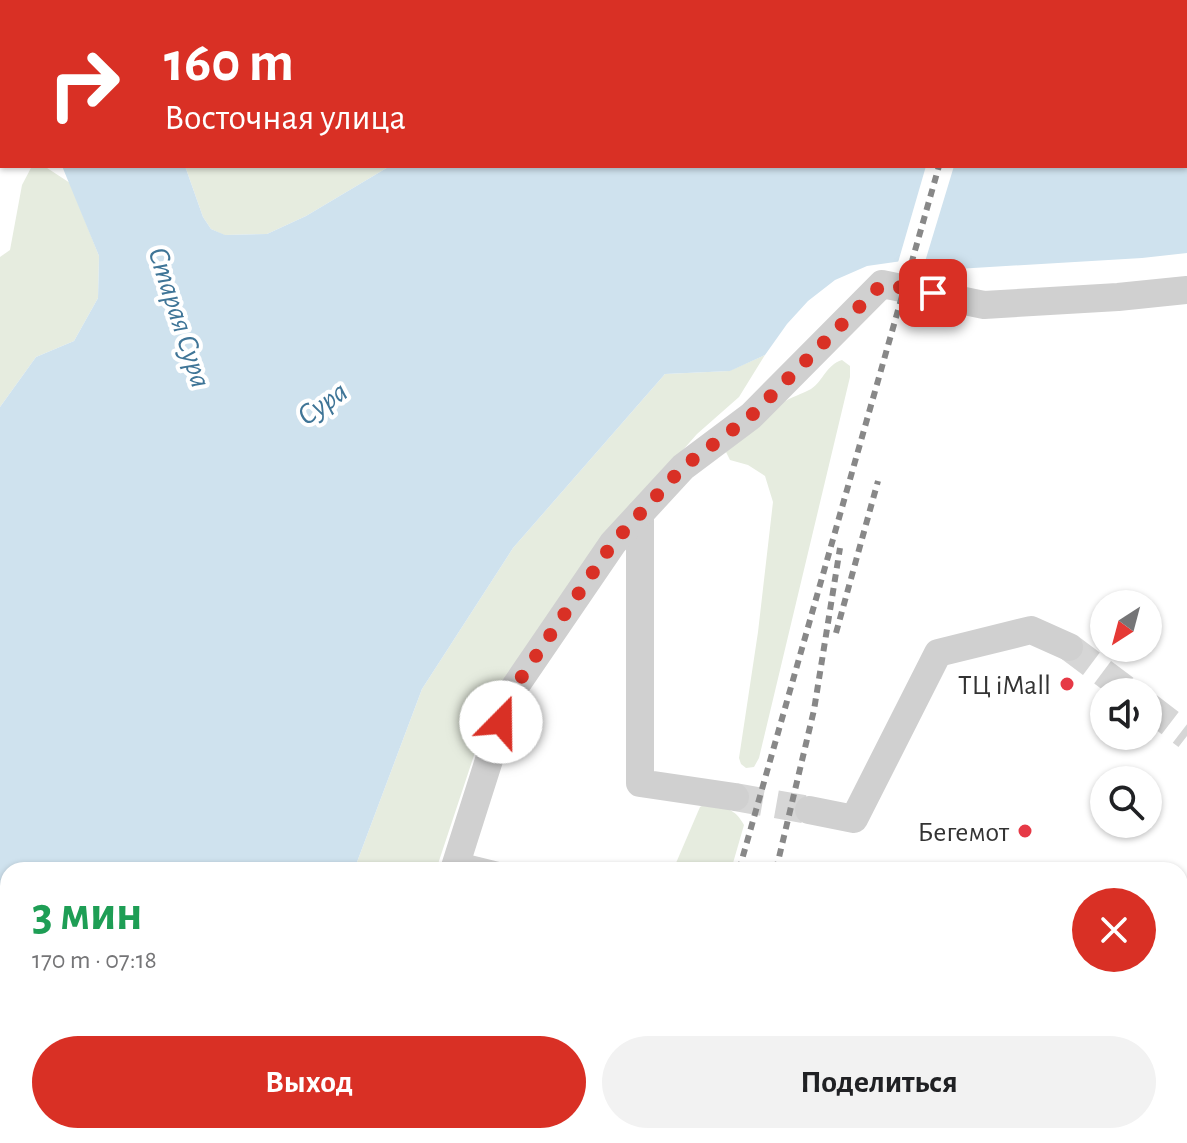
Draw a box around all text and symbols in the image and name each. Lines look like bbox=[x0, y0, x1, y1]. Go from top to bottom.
icon: right bbox=[32, 32, 136, 136]
text: 160 m bbox=[164, 35, 294, 91]
text: Восточная улица bbox=[164, 100, 406, 136]
water label: Старая Сура bbox=[142, 243, 216, 391]
pin bbox=[899, 259, 967, 327]
icon: arrive bbox=[911, 271, 955, 315]
water label: Сура bbox=[292, 376, 353, 431]
north arrow bbox=[1090, 590, 1162, 662]
map controls bbox=[1090, 590, 1162, 838]
place label: ТЦ iMall bbox=[958, 672, 1051, 700]
marker: ТЦ iMall bbox=[1058, 675, 1076, 693]
button: sound bbox=[1090, 678, 1162, 750]
position arrow bbox=[459, 680, 543, 764]
button: search bbox=[1090, 766, 1162, 838]
place label: Бегемот bbox=[918, 819, 1010, 847]
marker: Бегемот bbox=[1016, 822, 1034, 840]
button: close bbox=[1072, 888, 1156, 972]
text: 3 мин bbox=[32, 891, 142, 939]
text: 170 m · 07:18 bbox=[32, 947, 157, 973]
button: Выход bbox=[32, 1036, 586, 1128]
button: Поделиться bbox=[602, 1036, 1156, 1128]

